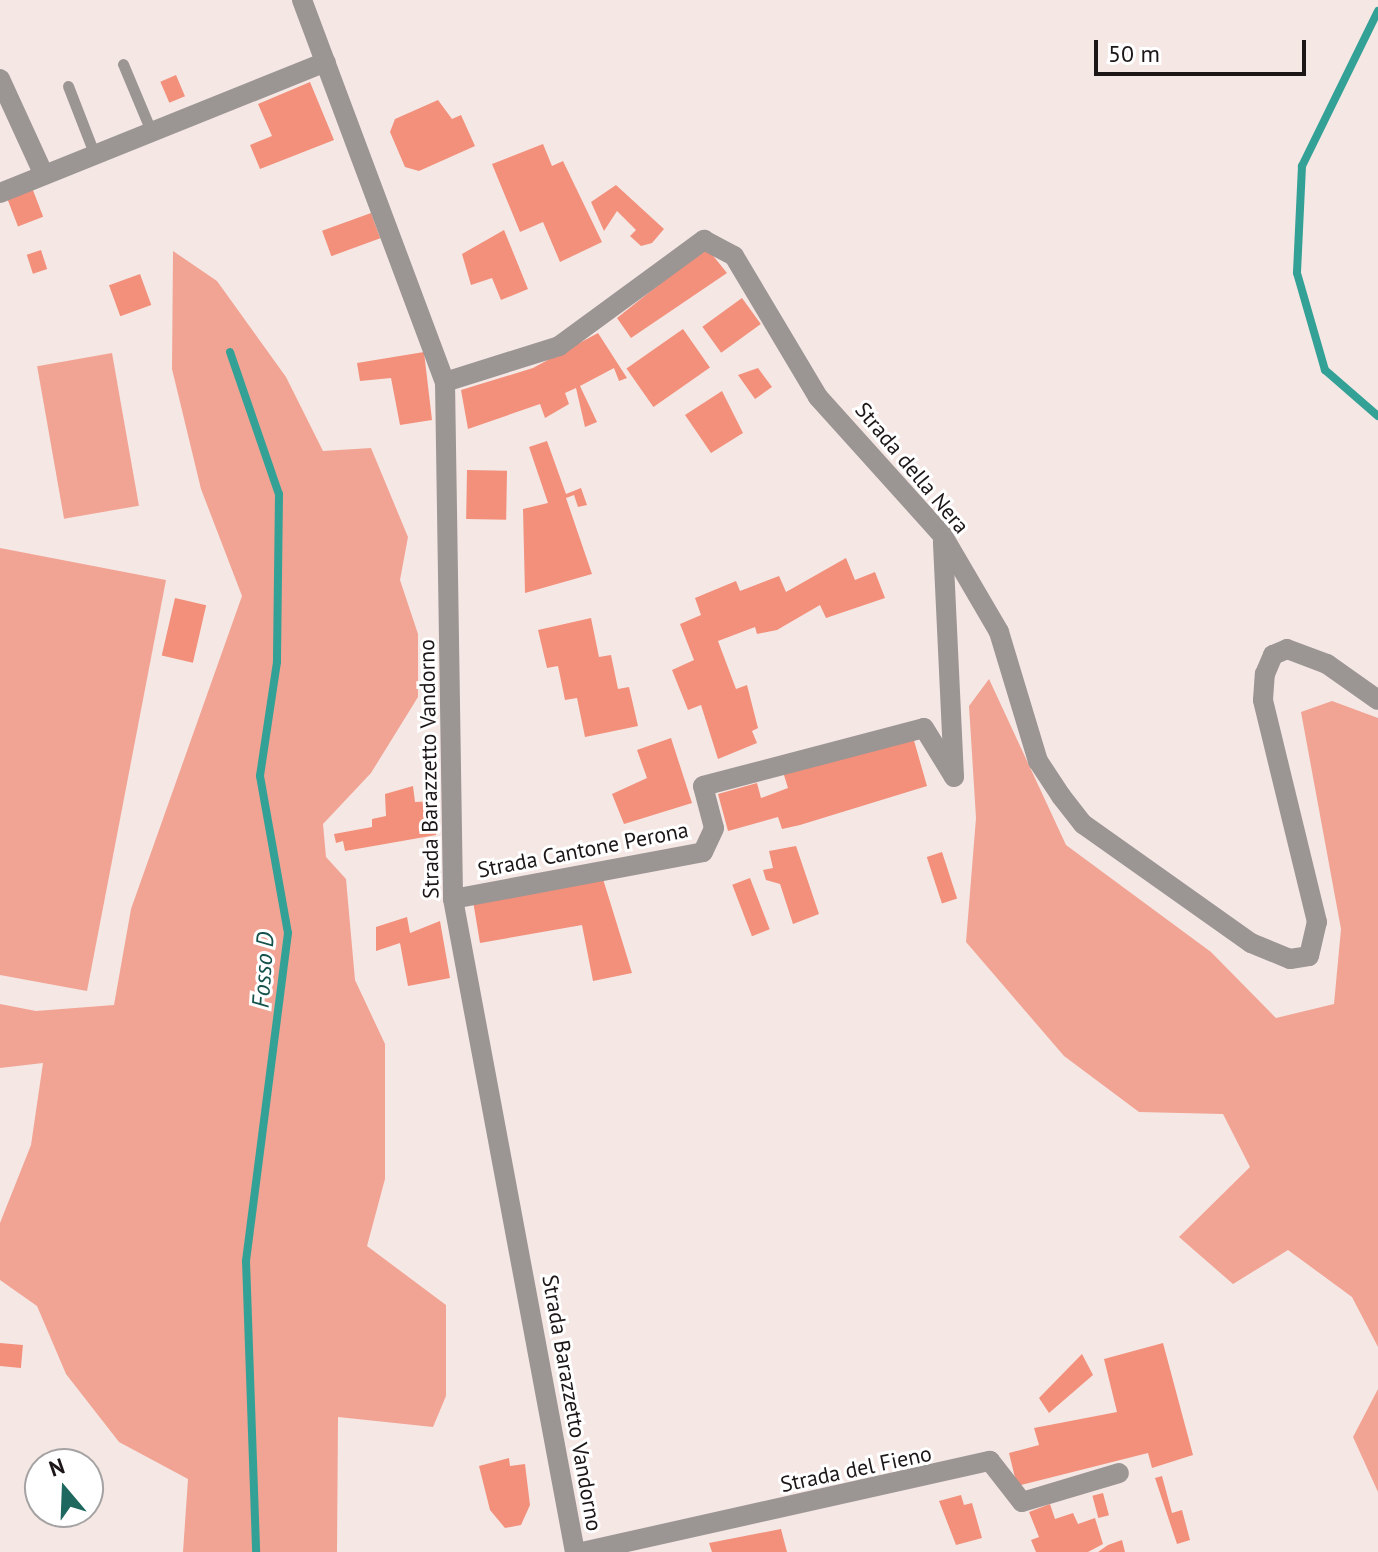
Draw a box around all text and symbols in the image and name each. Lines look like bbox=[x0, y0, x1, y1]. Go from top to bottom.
scale bar bbox=[1098, 24, 1310, 74]
text: 50 m bbox=[1108, 38, 1160, 69]
street label: Strada della Nera bbox=[849, 397, 975, 539]
street label: Strada Barazzetto Vandorno bbox=[414, 639, 444, 899]
street label: Strada Cantone Perona bbox=[475, 817, 691, 883]
water label: Fosso D bbox=[246, 931, 280, 1009]
street label: Strada Barazzetto Vandorno bbox=[536, 1272, 608, 1534]
street label: Strada del Fieno bbox=[778, 1440, 934, 1498]
north arrow bbox=[24, 1448, 104, 1528]
text: N bbox=[45, 1452, 68, 1483]

